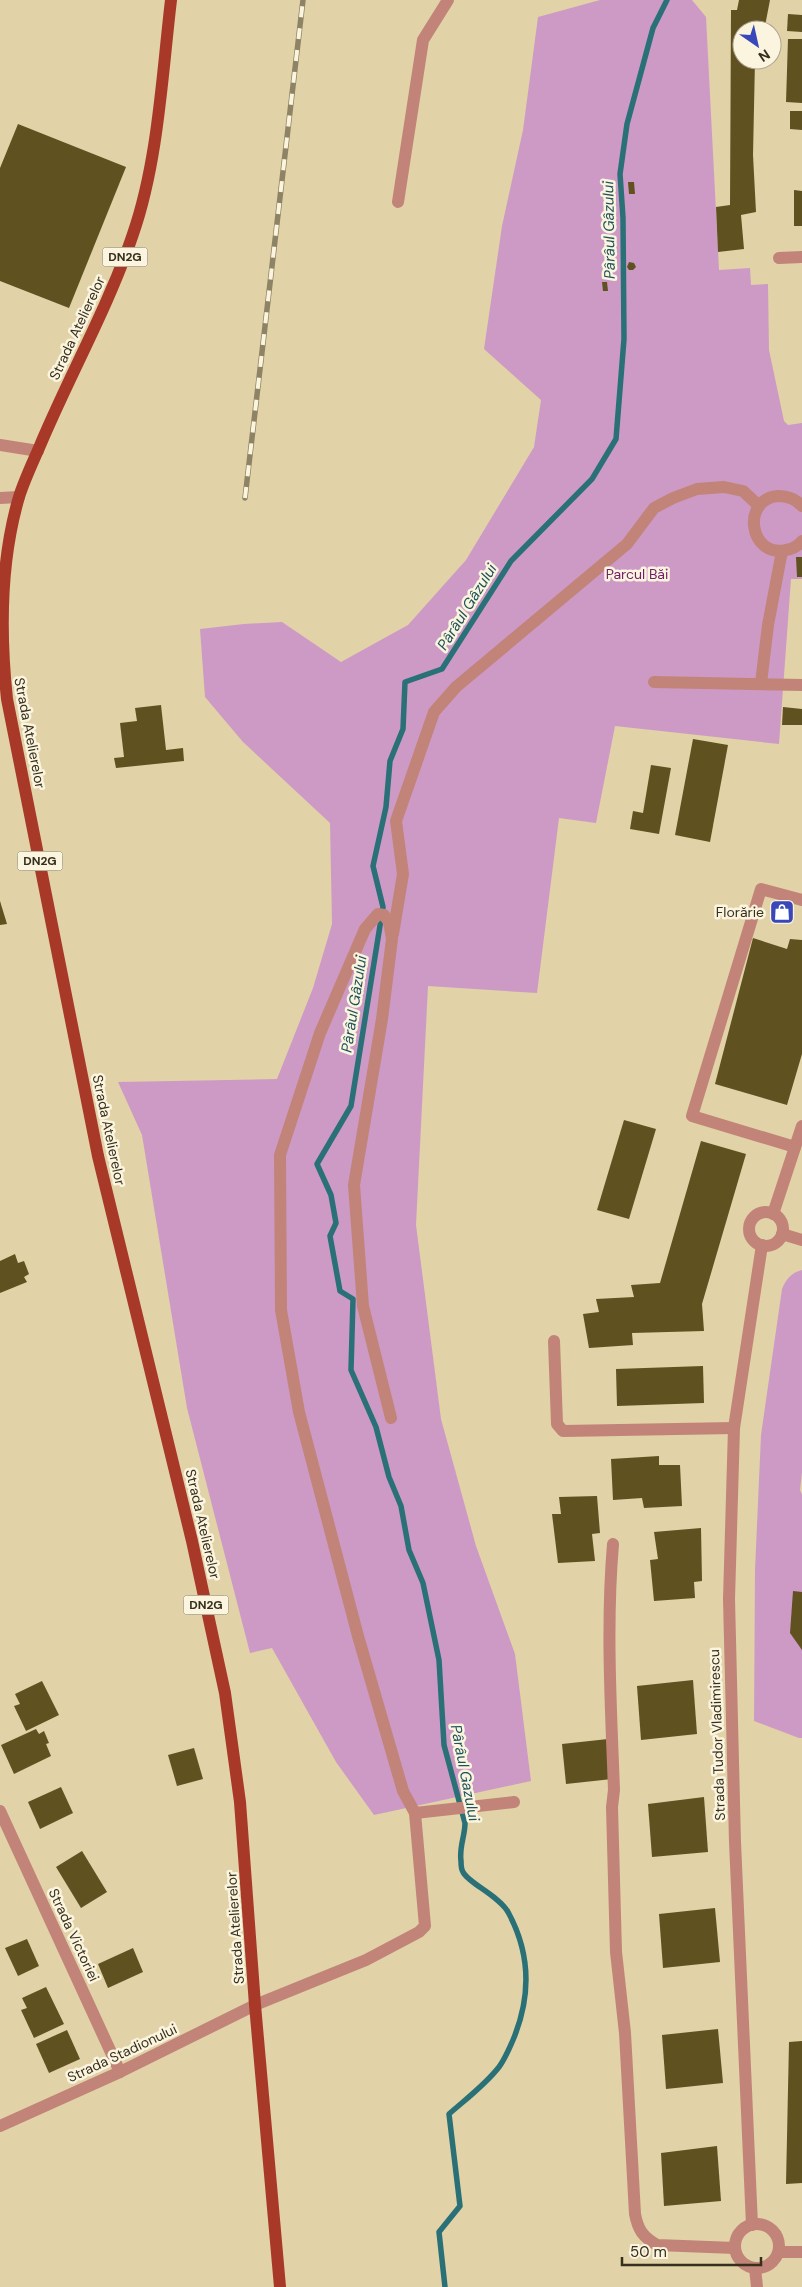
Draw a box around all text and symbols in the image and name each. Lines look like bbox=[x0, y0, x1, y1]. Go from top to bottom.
north arrow bbox=[732, 20, 782, 70]
text: N bbox=[755, 45, 774, 66]
water label: Pârâul Gâzului bbox=[598, 180, 620, 279]
road number: DN2G bbox=[102, 248, 148, 266]
street label: Strada Atelierelor bbox=[45, 273, 109, 383]
water label: Pârâul Gâzului bbox=[433, 560, 502, 654]
park label: Parcul Băi bbox=[606, 565, 668, 583]
street label: Strada Atelierelor bbox=[10, 676, 50, 790]
road number: DN2G bbox=[18, 851, 62, 870]
shop icon: Florărie bbox=[769, 899, 795, 925]
place label: Florărie bbox=[716, 903, 764, 921]
water label: Pârâul Gâzului bbox=[336, 954, 372, 1054]
street label: Strada Atelierelor bbox=[89, 1073, 129, 1187]
street label: Strada Atelierelor bbox=[182, 1467, 224, 1581]
road number: DN2G bbox=[184, 1596, 228, 1614]
street label: Strada Tudor Vladimirescu bbox=[705, 1649, 729, 1821]
water label: Pârâul Gazului bbox=[446, 1723, 484, 1823]
street label: Strada Atelierelor bbox=[222, 1871, 248, 1985]
street label: Strada Victoriei bbox=[45, 1886, 103, 1984]
street label: Strada Stadionului bbox=[64, 2020, 180, 2086]
scale bar bbox=[622, 2234, 761, 2266]
text: 50 m bbox=[630, 2242, 667, 2262]

